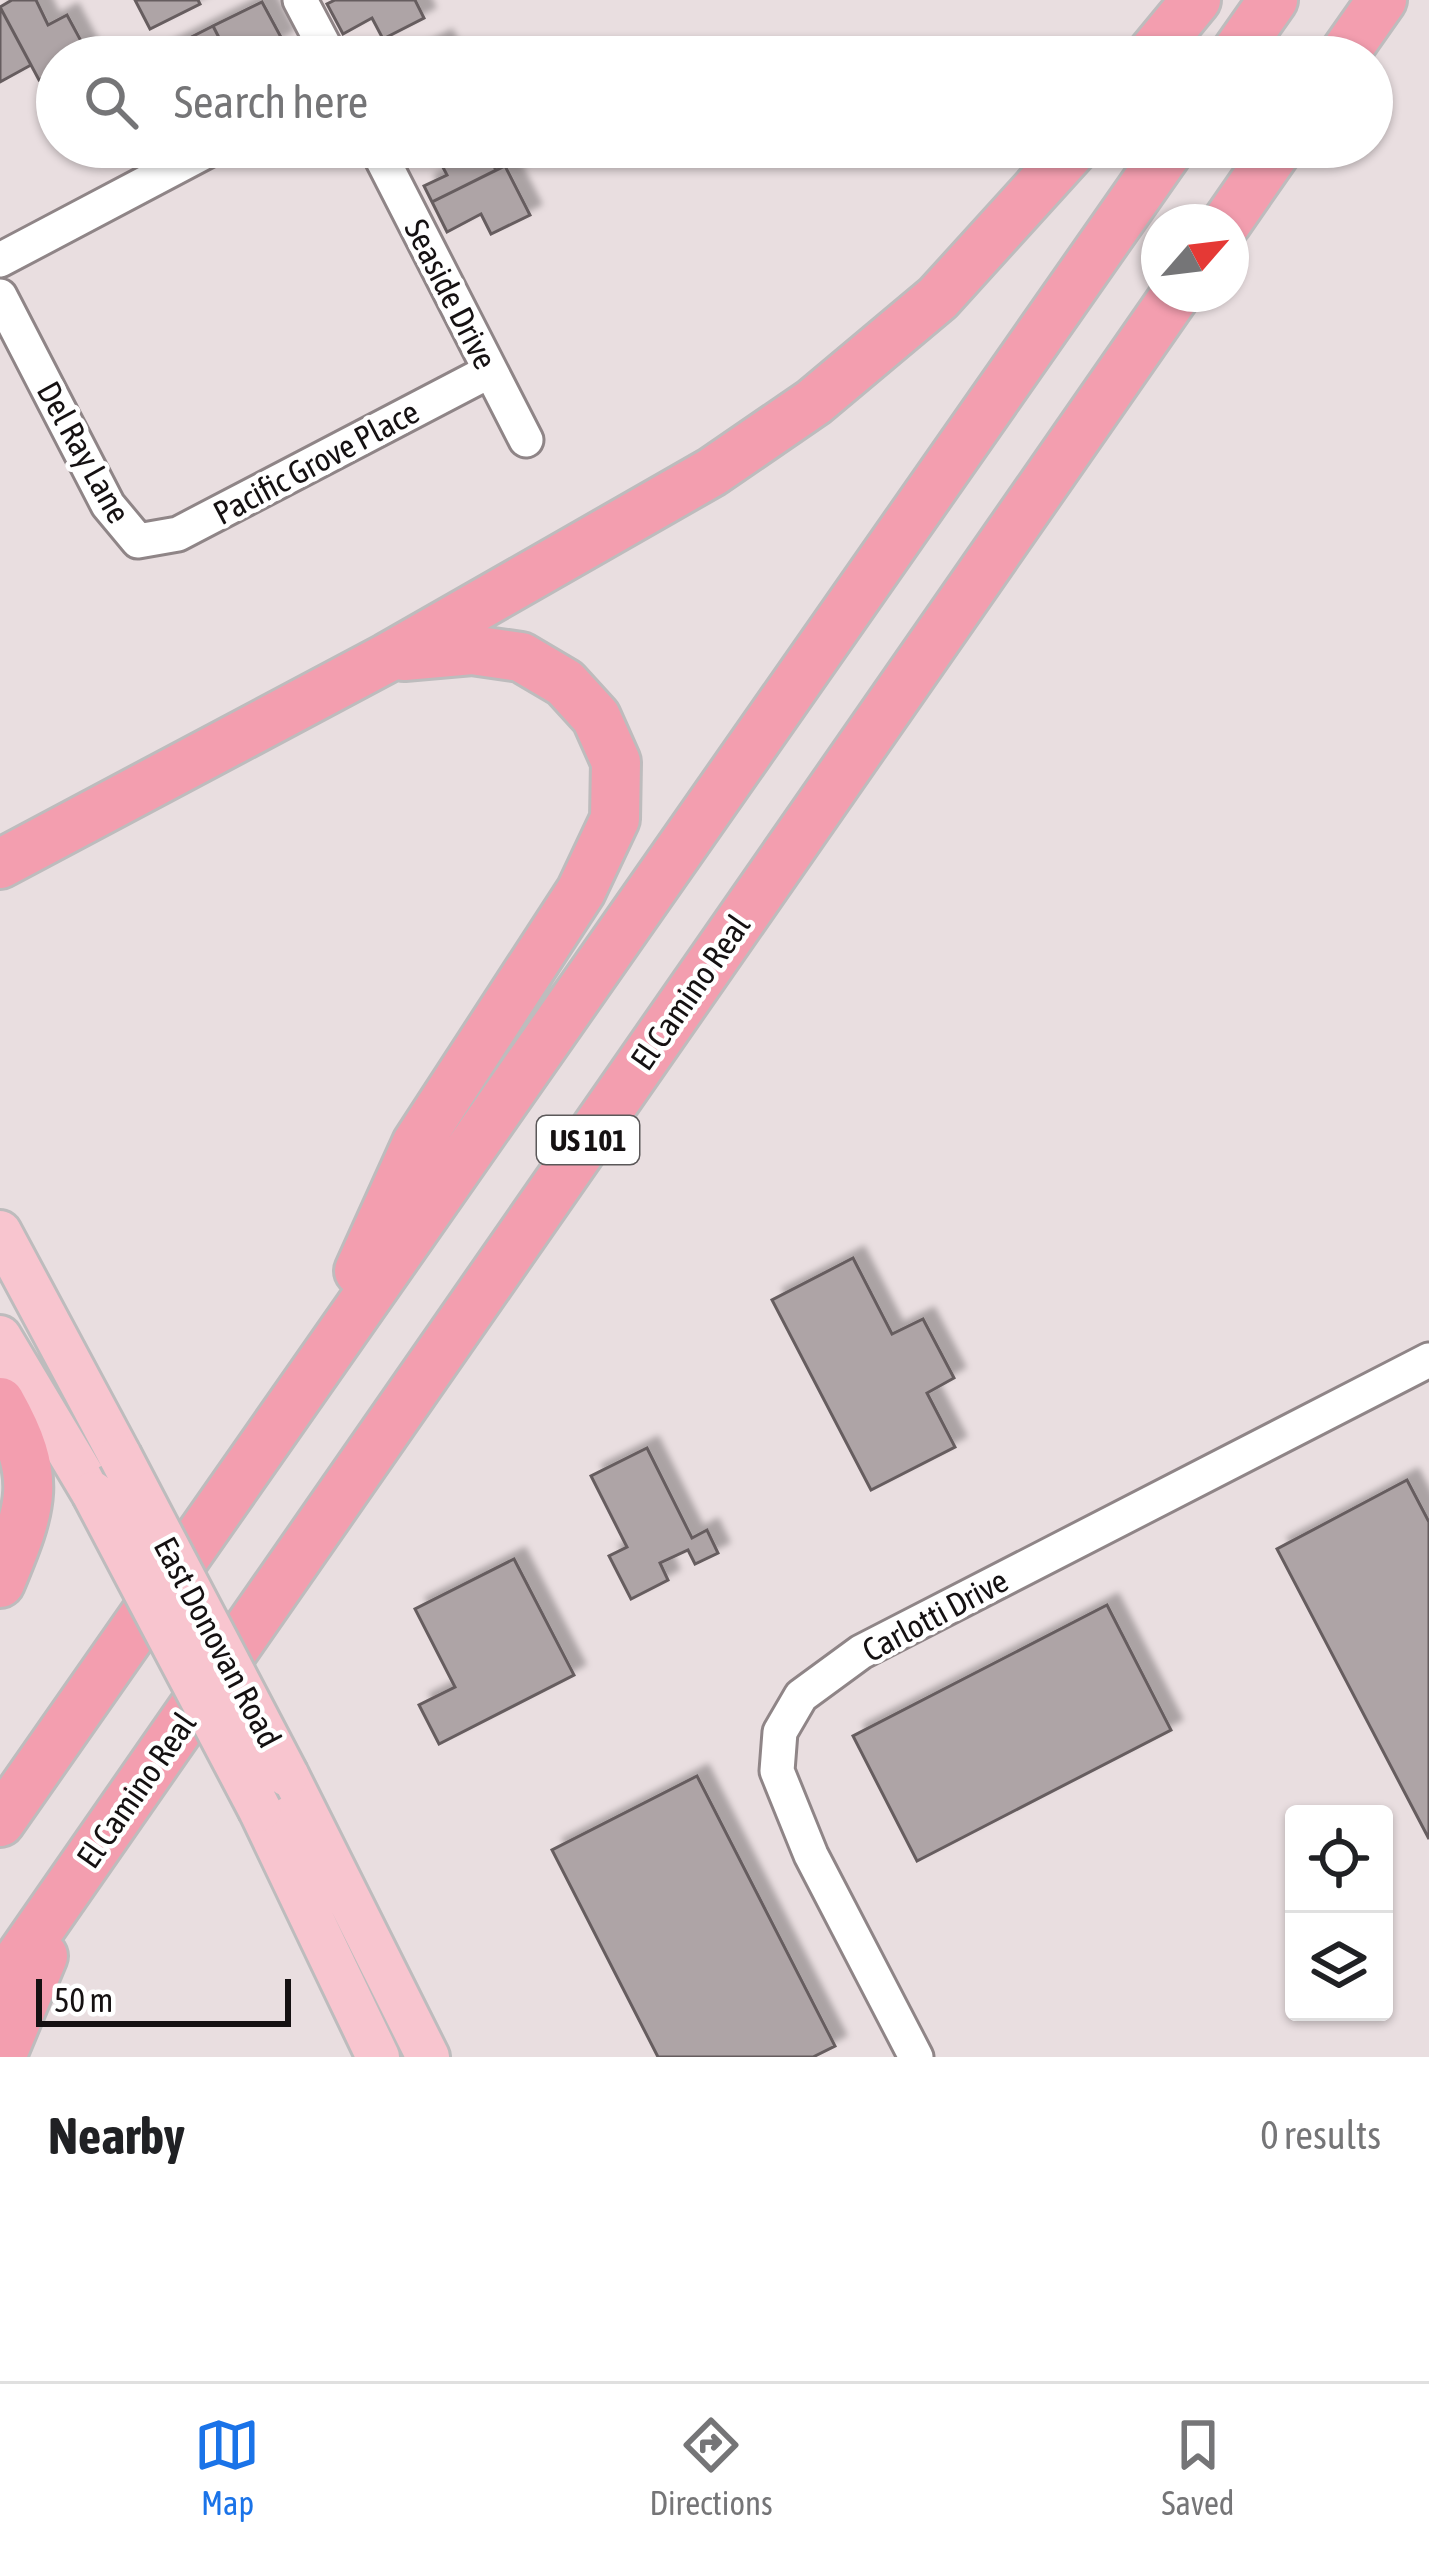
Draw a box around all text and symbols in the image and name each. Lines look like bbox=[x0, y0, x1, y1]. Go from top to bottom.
search box bbox=[36, 36, 1393, 168]
icon: search bbox=[78, 69, 144, 135]
text: Search here bbox=[174, 76, 368, 128]
north arrow bbox=[1141, 204, 1249, 312]
street label: Seaside Drive bbox=[397, 213, 505, 375]
street label: Del Ray Lane bbox=[30, 375, 138, 529]
street label: Pacific Grove Place bbox=[207, 392, 425, 532]
street label: El Camino Real bbox=[623, 907, 757, 1077]
road number: US 101 bbox=[537, 1116, 639, 1164]
street label: East Donovan Road bbox=[147, 1530, 289, 1754]
street label: Carlotti Drive bbox=[856, 1561, 1014, 1669]
street label: El Camino Real bbox=[69, 1705, 203, 1875]
map controls bbox=[1285, 1805, 1393, 2021]
button: locate bbox=[1285, 1805, 1393, 1913]
button: layers bbox=[1285, 1913, 1393, 2021]
scale bar bbox=[36, 1973, 291, 2026]
text: 50 m bbox=[54, 1981, 113, 2019]
text: Nearby bbox=[48, 2106, 185, 2165]
text: 0 results bbox=[1260, 2113, 1381, 2157]
tab: Map bbox=[194, 2412, 260, 2522]
tab: Directions bbox=[649, 2412, 773, 2522]
tab: Saved bbox=[1162, 2412, 1234, 2522]

